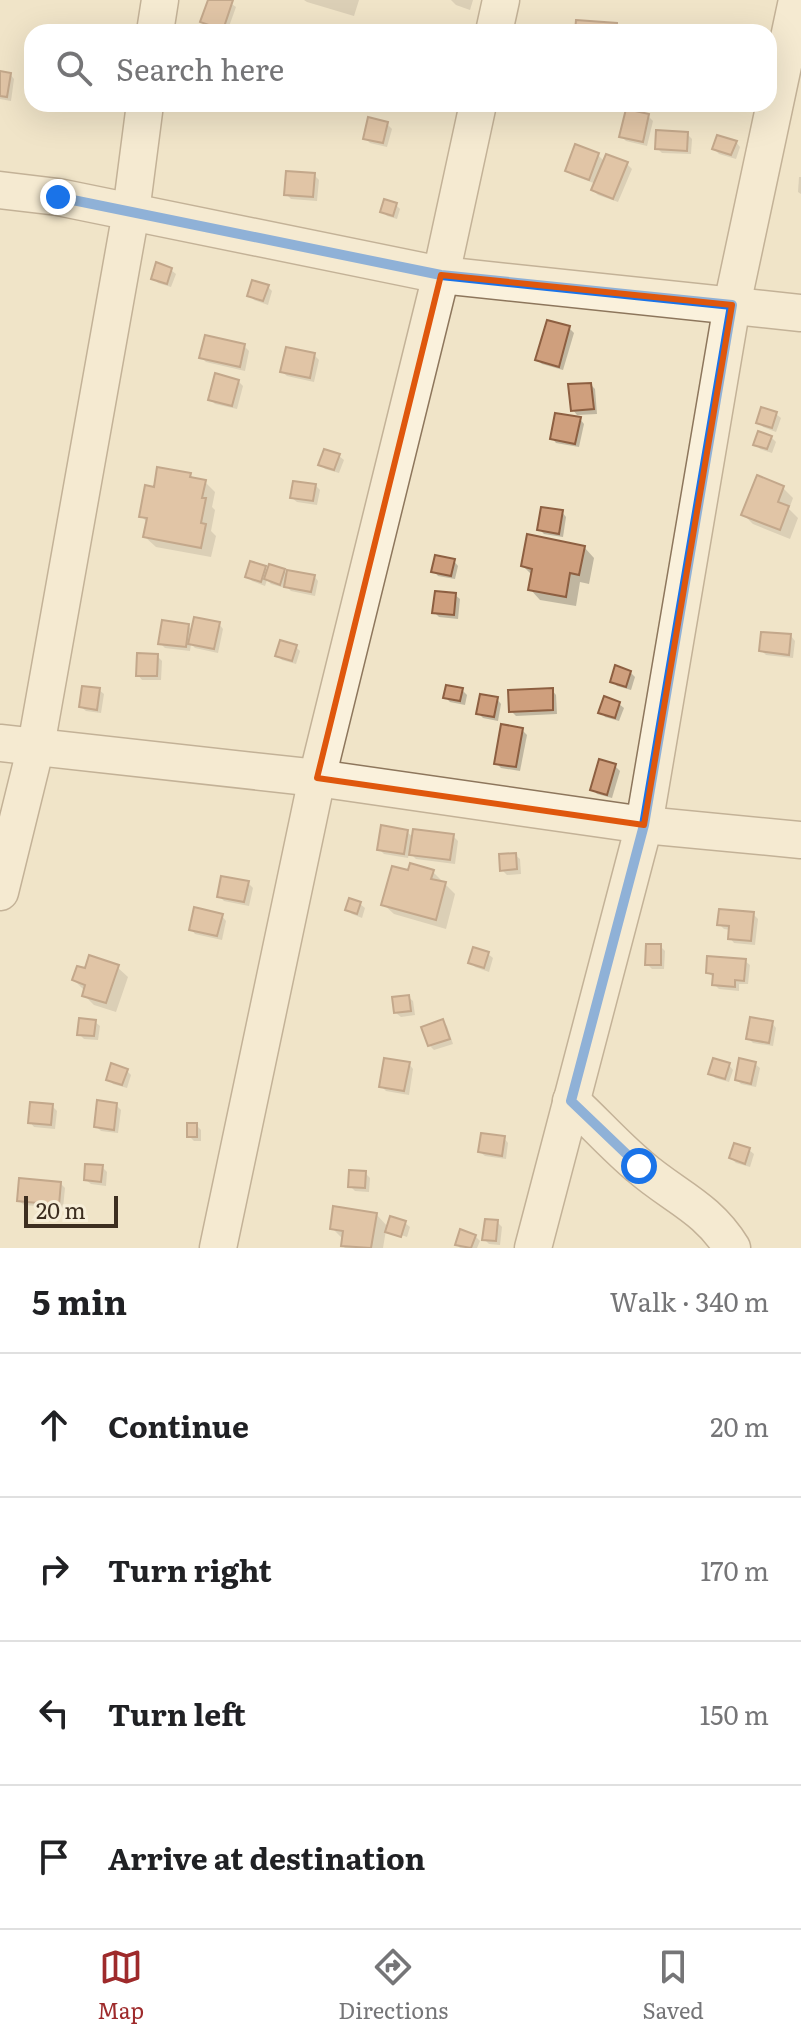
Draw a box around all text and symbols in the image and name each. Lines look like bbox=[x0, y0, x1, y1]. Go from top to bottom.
search box bbox=[24, 24, 777, 112]
icon: search bbox=[52, 46, 96, 90]
text: Search here bbox=[116, 46, 284, 90]
route end bbox=[40, 179, 76, 215]
route start bbox=[621, 1148, 657, 1184]
scale bar bbox=[24, 1192, 118, 1228]
text: 20 m bbox=[36, 1193, 86, 1226]
text: 5 min bbox=[32, 1275, 127, 1325]
text: Walk · 340 m bbox=[610, 1281, 769, 1320]
icon: ahead bbox=[32, 1403, 76, 1447]
text: Continue bbox=[108, 1403, 249, 1447]
text: 20 m bbox=[710, 1406, 769, 1445]
icon: right bbox=[32, 1547, 76, 1591]
text: Turn right bbox=[108, 1547, 272, 1591]
text: 170 m bbox=[701, 1550, 769, 1589]
icon: left bbox=[32, 1691, 76, 1735]
text: Turn left bbox=[108, 1691, 246, 1735]
text: 150 m bbox=[700, 1694, 769, 1733]
icon: arrive bbox=[32, 1835, 76, 1879]
text: Arrive at destination bbox=[108, 1835, 425, 1879]
tab: Map bbox=[97, 1945, 144, 2026]
tab: Directions bbox=[338, 1945, 448, 2026]
tab: Saved bbox=[643, 1945, 704, 2026]

